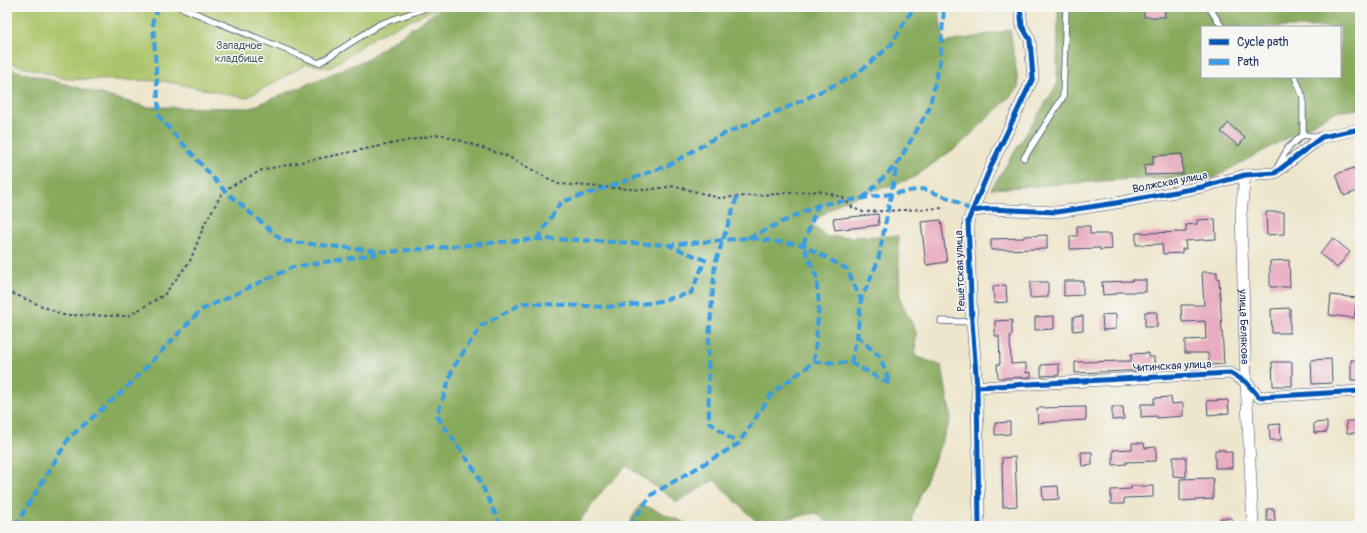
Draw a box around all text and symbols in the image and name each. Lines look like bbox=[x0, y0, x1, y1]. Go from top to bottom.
legend bbox=[1201, 26, 1341, 78]
text: Cycle path bbox=[1237, 35, 1289, 50]
park label: Западное кладбище bbox=[215, 39, 264, 65]
text: Path bbox=[1237, 55, 1259, 70]
street label: Волжская улица bbox=[1131, 168, 1209, 196]
street label: Решётская улица bbox=[952, 230, 968, 312]
street label: улица Белякова bbox=[1237, 288, 1252, 364]
street label: Читинская улица bbox=[1132, 357, 1212, 375]

